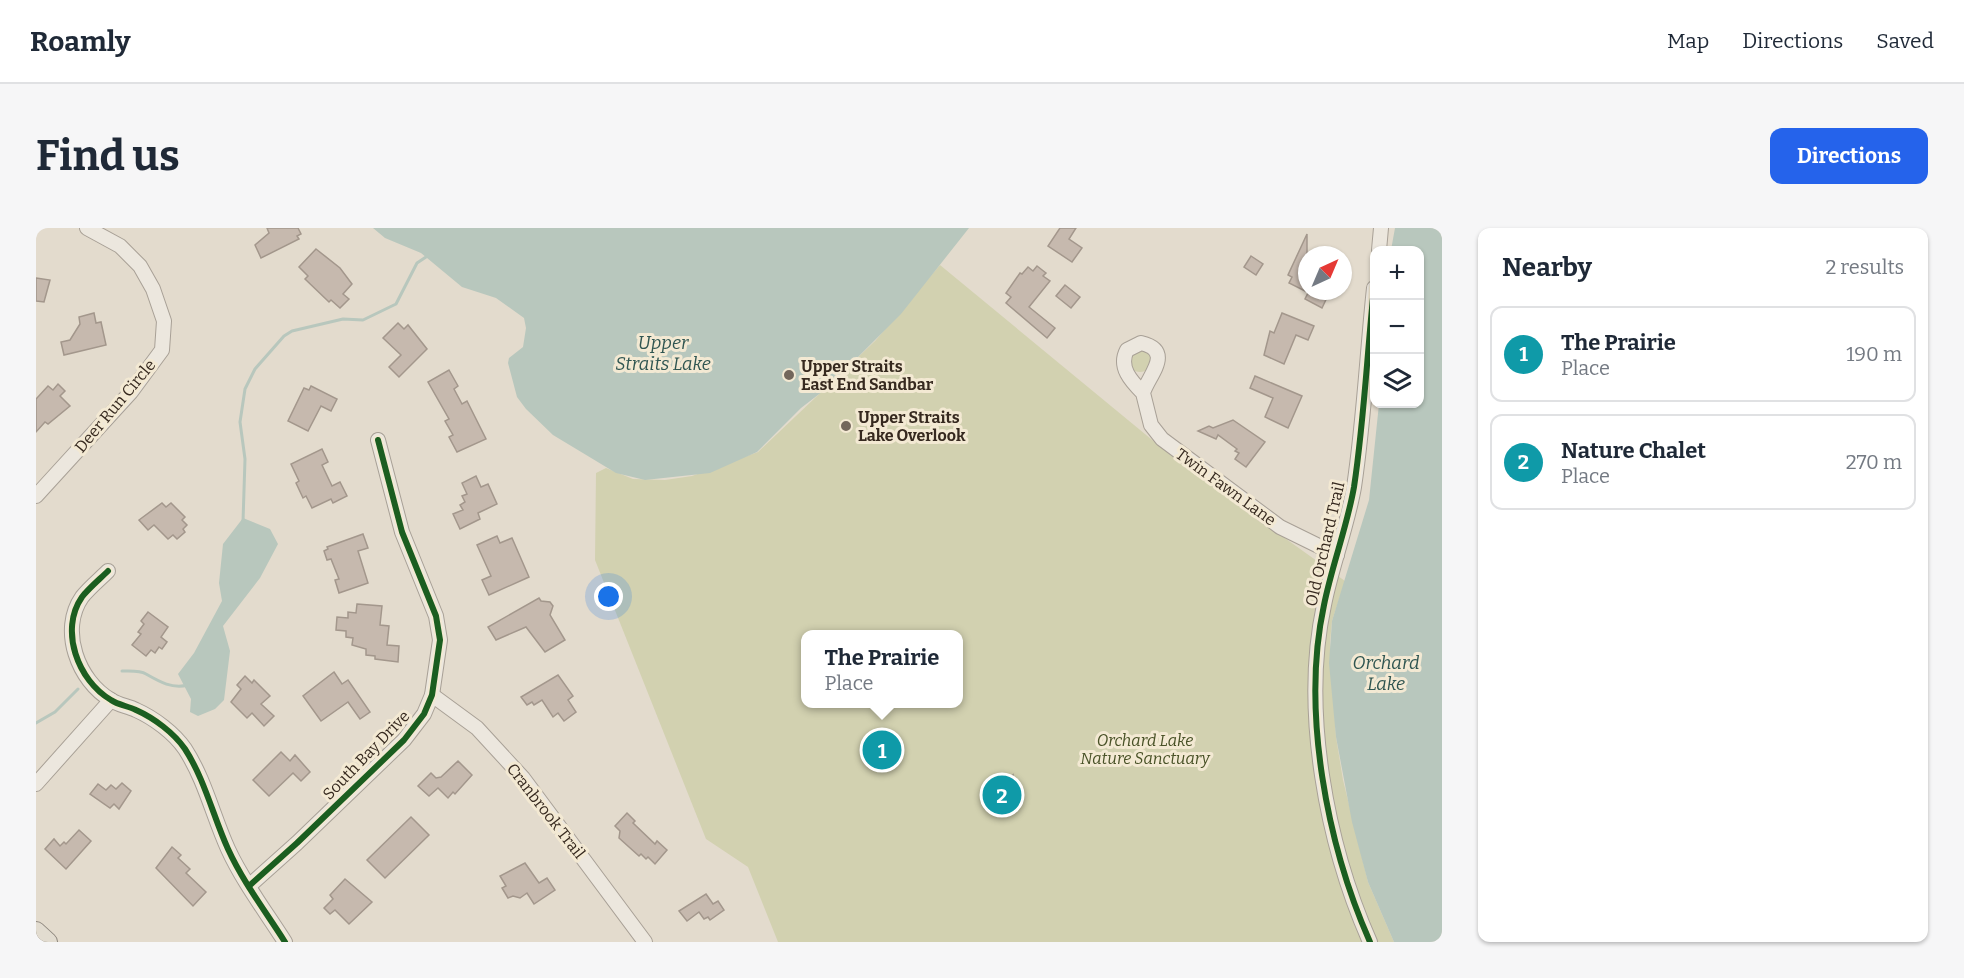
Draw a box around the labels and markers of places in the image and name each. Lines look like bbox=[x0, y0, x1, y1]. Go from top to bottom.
place label: Upper Straits East End Sandbar bbox=[801, 357, 934, 394]
marker: Upper Straits East End Sandbar bbox=[782, 368, 796, 382]
place label: Upper Straits Lake Overlook bbox=[858, 408, 966, 445]
marker: Upper Straits Lake Overlook bbox=[839, 419, 853, 433]
pin: 1 bbox=[862, 728, 902, 772]
pin: 2 bbox=[982, 772, 1022, 818]

